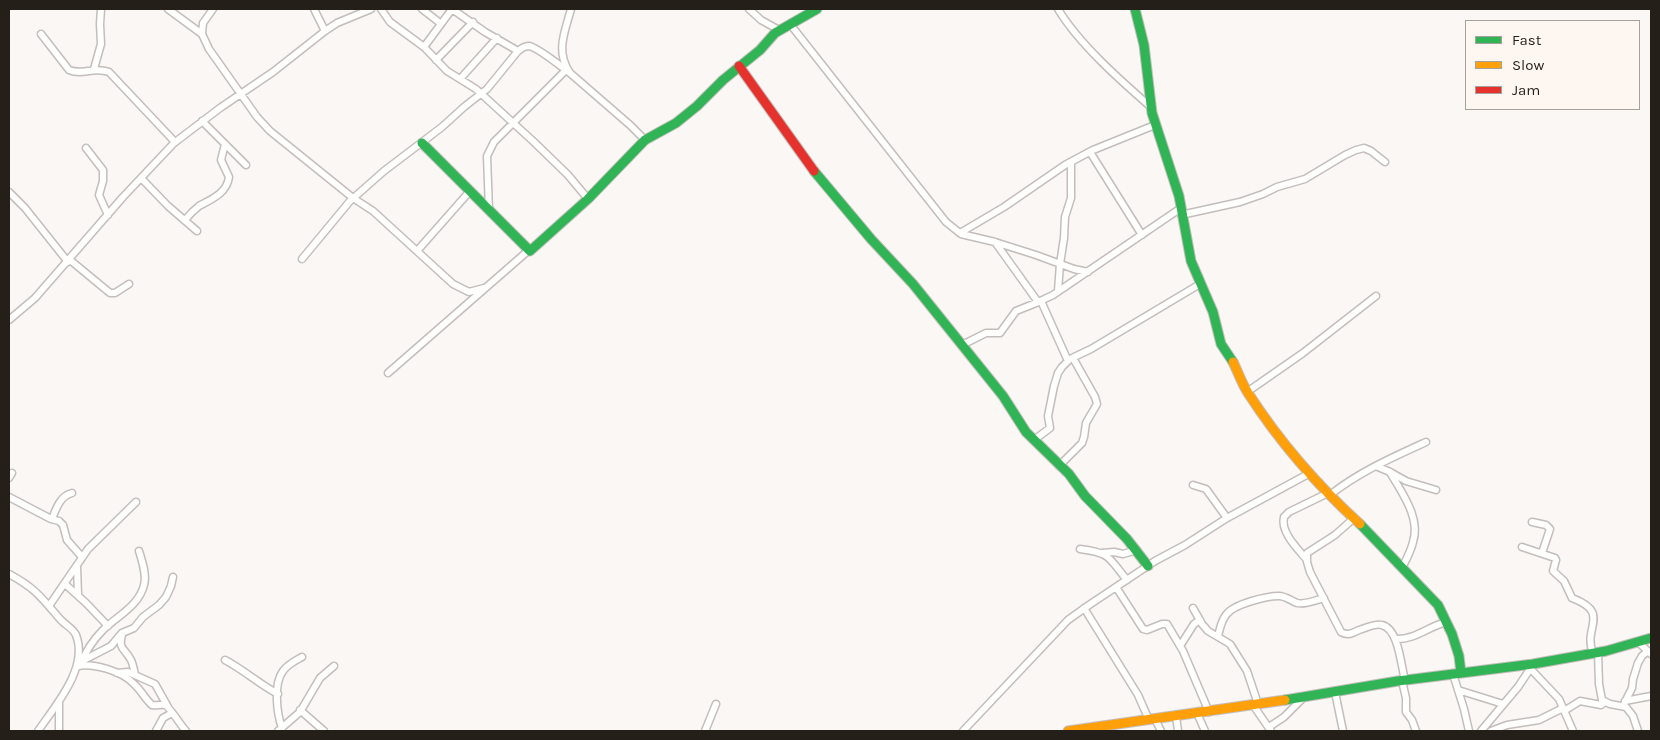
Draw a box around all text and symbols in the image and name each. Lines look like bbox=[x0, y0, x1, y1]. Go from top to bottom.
legend bbox=[1465, 20, 1640, 110]
text: Fast bbox=[1512, 31, 1541, 49]
text: Slow bbox=[1512, 56, 1544, 74]
text: Jam bbox=[1512, 81, 1540, 99]

